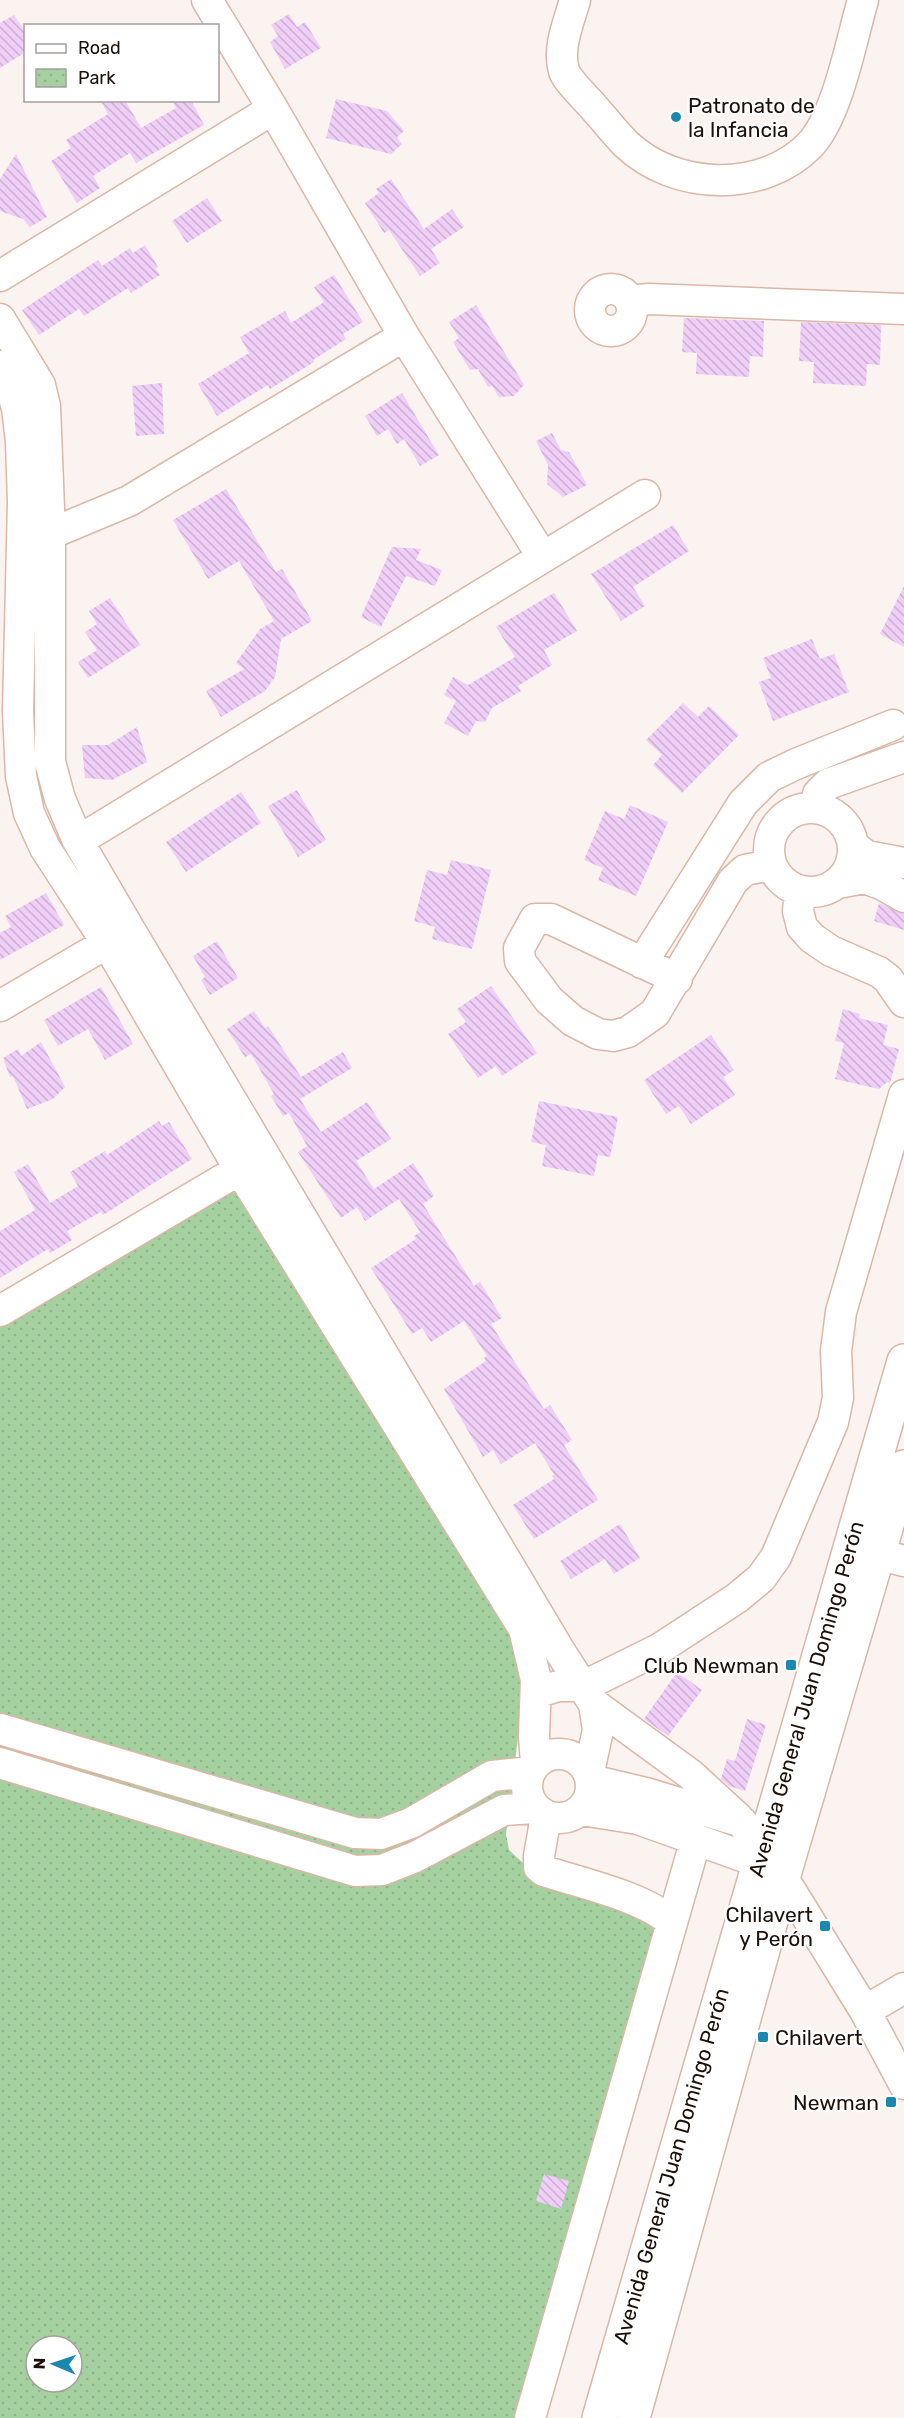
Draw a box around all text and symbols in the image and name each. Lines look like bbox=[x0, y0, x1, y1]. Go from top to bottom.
legend bbox=[24, 24, 219, 102]
text: Road bbox=[78, 37, 121, 59]
text: Park bbox=[78, 67, 116, 89]
place label: Patronato de la Infancia bbox=[688, 93, 815, 142]
marker: Patronato de la Infancia bbox=[669, 110, 683, 124]
street label: Avenida General Juan Domingo Perón bbox=[743, 1518, 869, 1880]
place label: Club Newman bbox=[644, 1653, 779, 1678]
marker: Club Newman bbox=[784, 1658, 798, 1672]
place label: Chilavert y Perón bbox=[725, 1902, 813, 1951]
marker: Chilavert y Perón bbox=[818, 1919, 832, 1933]
street label: Avenida General Juan Domingo Perón bbox=[608, 1985, 734, 2347]
place label: Chilavert bbox=[775, 2025, 863, 2050]
marker: Chilavert bbox=[756, 2030, 770, 2044]
place label: Newman bbox=[793, 2090, 879, 2115]
marker: Newman bbox=[884, 2095, 898, 2109]
north arrow bbox=[24, 2334, 84, 2394]
text: N bbox=[30, 2357, 49, 2370]

